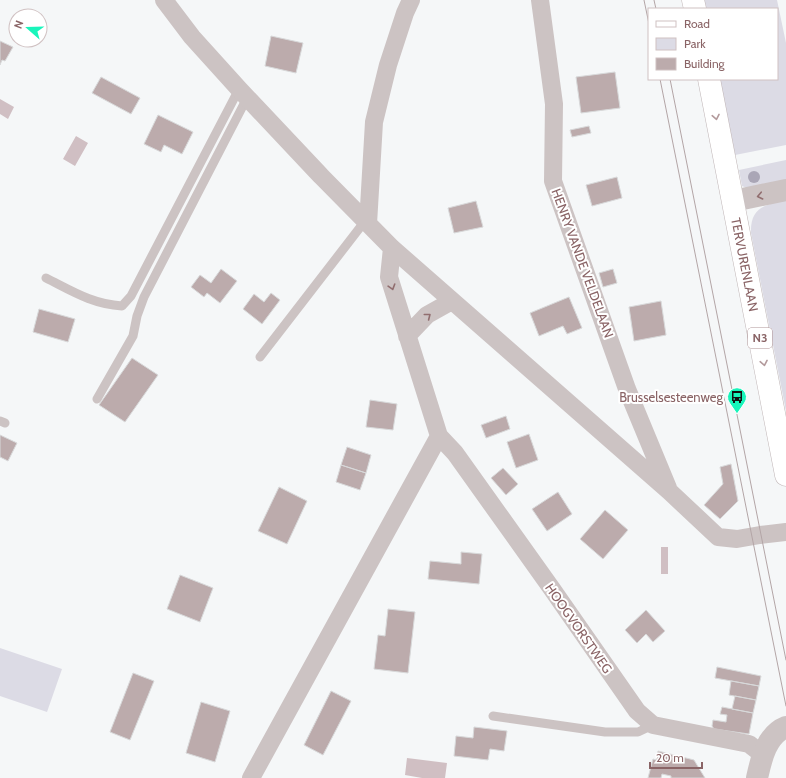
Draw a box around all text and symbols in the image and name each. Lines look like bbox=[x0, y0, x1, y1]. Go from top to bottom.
north arrow bbox=[8, 8, 48, 48]
legend bbox=[648, 8, 778, 80]
text: Road bbox=[684, 16, 710, 31]
text: N bbox=[11, 19, 27, 31]
text: Park bbox=[684, 36, 706, 51]
text: Building bbox=[684, 56, 726, 71]
one-way arrow bbox=[712, 114, 720, 120]
street label: HENRY VANDE VELDELAAN bbox=[549, 186, 617, 340]
one-way arrow bbox=[756, 191, 763, 199]
street label: TERVURENLAAN bbox=[728, 216, 762, 313]
one-way arrow bbox=[387, 283, 396, 290]
one-way arrow bbox=[423, 314, 430, 321]
road number: N3 bbox=[748, 328, 772, 348]
one-way arrow bbox=[760, 360, 768, 366]
bus stop icon: Brusselsesteenweg bbox=[726, 386, 748, 414]
place label: Brusselsesteenweg bbox=[619, 389, 724, 405]
street label: HOOGVORSTWEG bbox=[542, 580, 616, 676]
scale bar bbox=[650, 744, 702, 770]
text: 20 m bbox=[656, 750, 684, 765]

